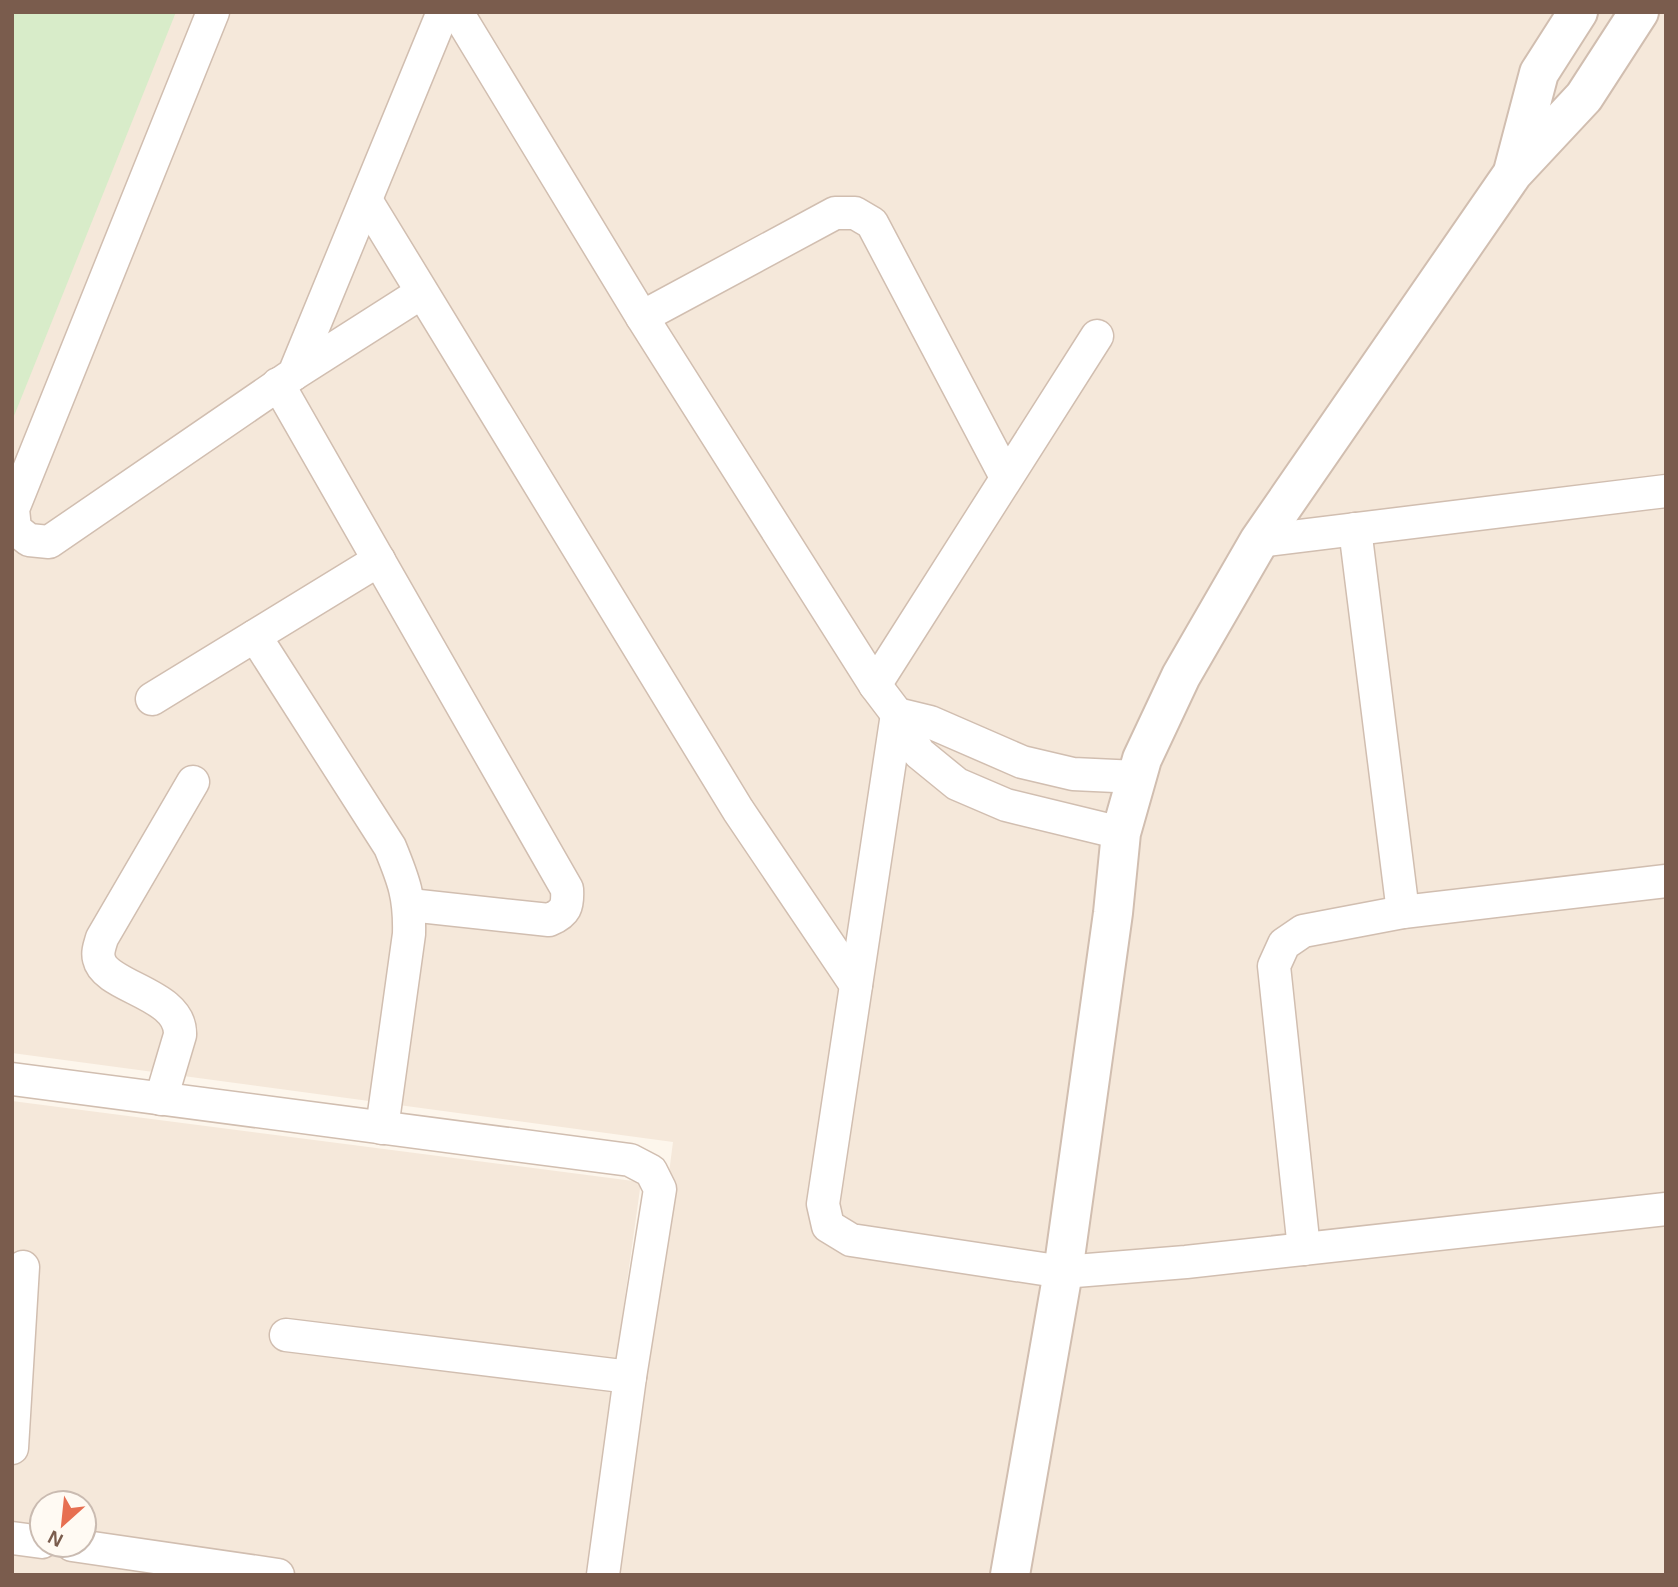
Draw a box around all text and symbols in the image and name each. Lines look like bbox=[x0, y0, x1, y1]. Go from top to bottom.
north arrow bbox=[28, 1489, 98, 1559]
text: N bbox=[45, 1526, 66, 1551]

